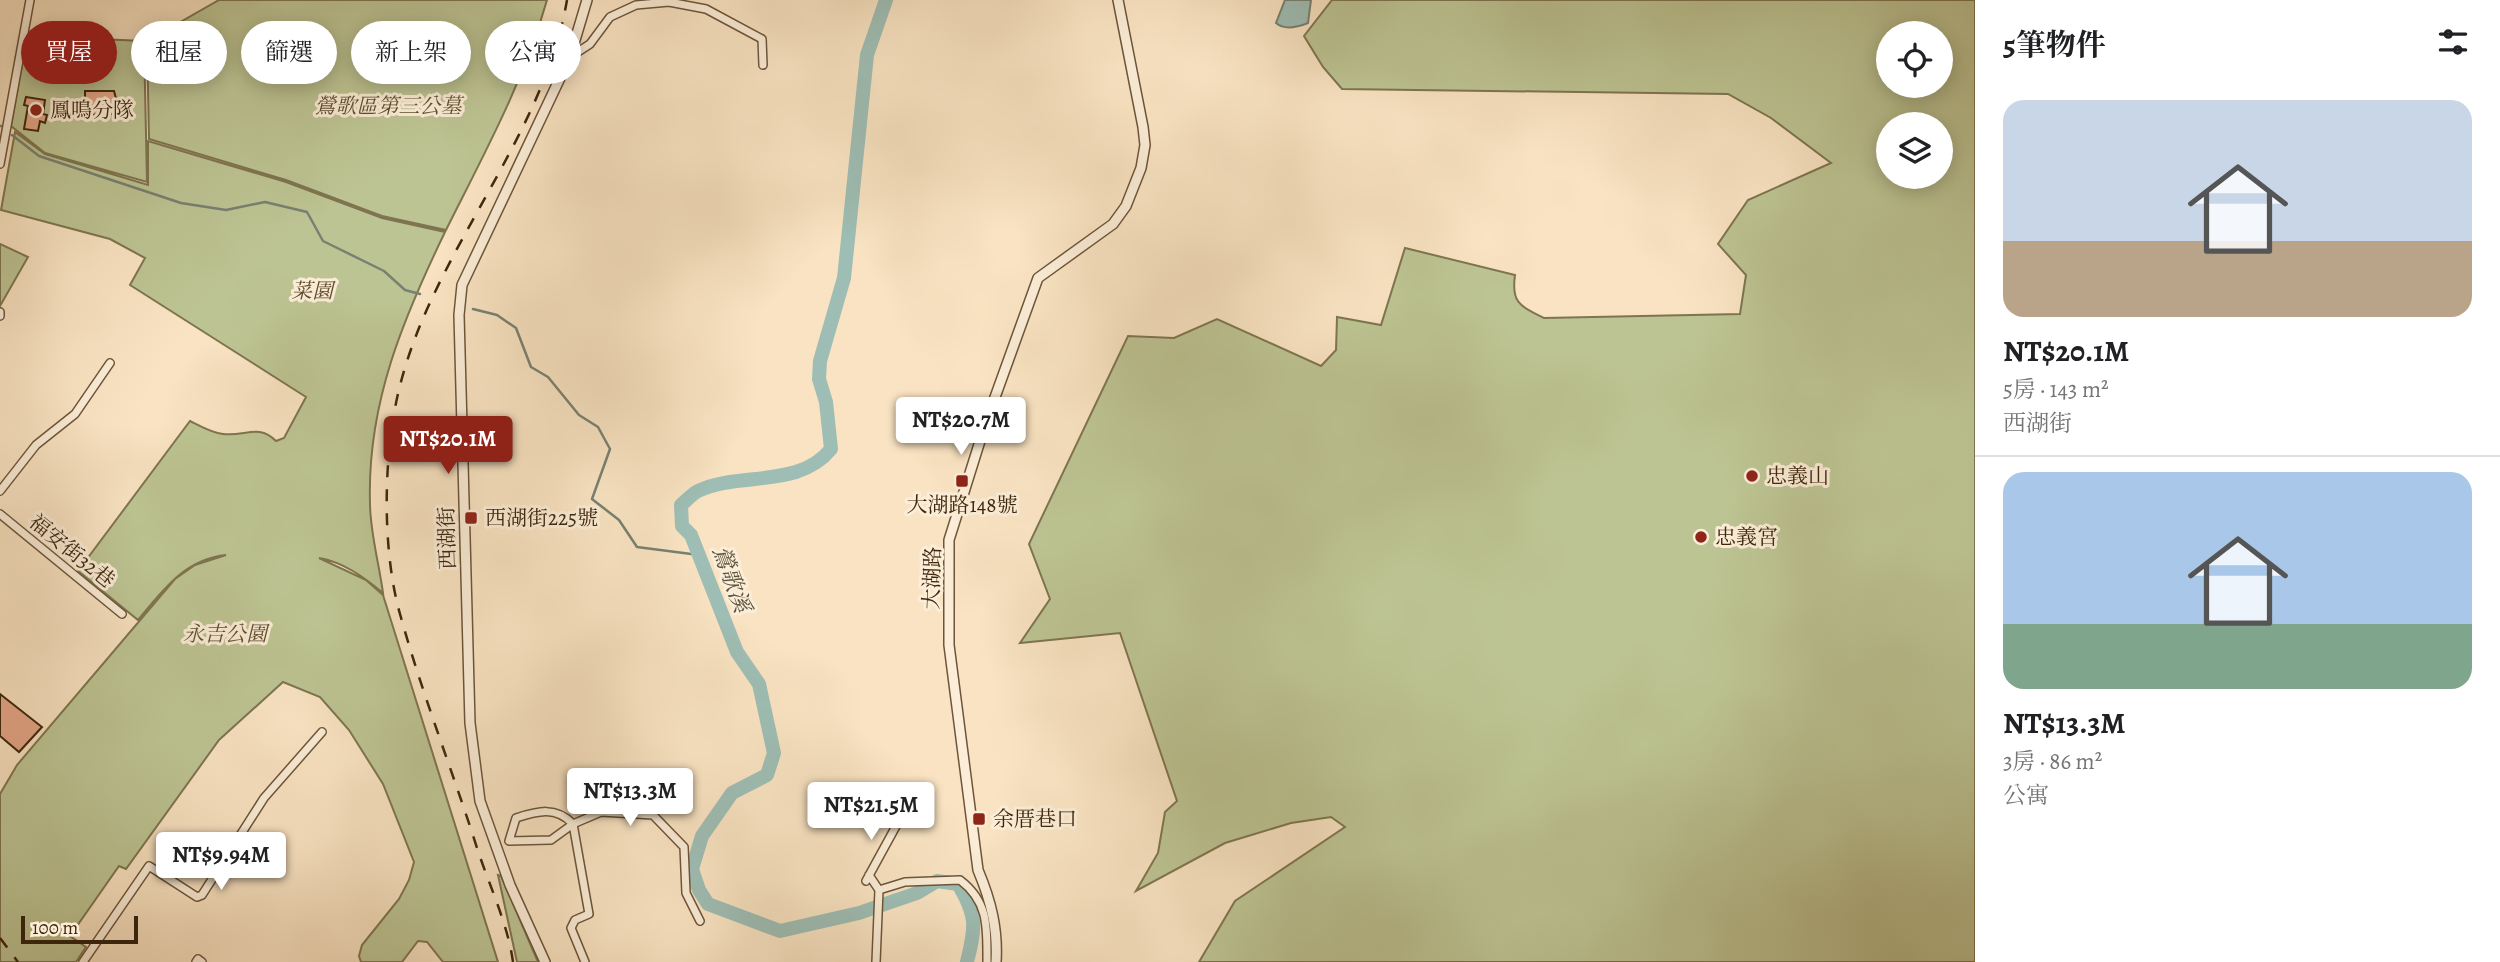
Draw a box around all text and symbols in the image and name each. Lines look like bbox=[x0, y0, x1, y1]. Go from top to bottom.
chip: 買屋 bbox=[21, 21, 117, 84]
chip: 租屋 bbox=[131, 21, 227, 84]
chip: 篩選 bbox=[241, 21, 337, 84]
chip: 新上架 bbox=[351, 21, 471, 84]
chip: 公寓 bbox=[485, 21, 581, 84]
map controls bbox=[1876, 21, 1953, 189]
button: locate bbox=[1876, 21, 1953, 98]
icon: filters bbox=[2434, 23, 2472, 61]
text: 5筆物件 bbox=[2003, 25, 2106, 65]
park label: 鶯歌區第三公墓 bbox=[315, 92, 464, 120]
place label: 鳳鳴分隊 bbox=[50, 96, 134, 124]
marker: 鳳鳴分隊 bbox=[28, 102, 44, 118]
button: layers bbox=[1876, 112, 1953, 189]
icon: home bbox=[2175, 146, 2301, 272]
park label: 菜園 bbox=[291, 277, 336, 305]
text: NT$20.1M bbox=[2003, 331, 2129, 371]
text: 5房 · 143 m² bbox=[2003, 374, 2109, 405]
pin: NT$20.7M bbox=[889, 398, 1033, 457]
text: NT$20.7M bbox=[912, 404, 1010, 435]
text: 西湖街 bbox=[2003, 408, 2072, 439]
pin: NT$20.1M bbox=[376, 416, 520, 476]
text: NT$20.1M bbox=[400, 423, 496, 454]
place label: 忠義山 bbox=[1766, 462, 1829, 490]
marker: 忠義山 bbox=[1744, 468, 1760, 484]
marker: 大湖路148號 bbox=[954, 473, 970, 489]
place label: 大湖路148號 bbox=[907, 491, 1017, 519]
place label: 西湖街225號 bbox=[485, 504, 598, 532]
street label: 西湖街 bbox=[432, 506, 462, 570]
street label: 福安街32巷 bbox=[23, 508, 121, 594]
marker: 西湖街225號 bbox=[463, 510, 479, 526]
icon: home bbox=[2175, 518, 2301, 644]
place label: 忠義宮 bbox=[1715, 523, 1778, 551]
marker: 忠義宮 bbox=[1693, 529, 1709, 545]
water label: 鶯歌溪 bbox=[705, 541, 759, 620]
street label: 大湖路 bbox=[917, 546, 947, 610]
park label: 永吉公園 bbox=[183, 620, 270, 648]
text: NT$13.3M bbox=[2003, 703, 2126, 743]
text: 3房 · 86 m² bbox=[2003, 746, 2102, 777]
pin: NT$13.3M bbox=[558, 768, 702, 828]
text: NT$13.3M bbox=[583, 775, 677, 806]
text: 公寓 bbox=[2003, 780, 2049, 811]
pin: NT$21.5M bbox=[799, 782, 943, 842]
text: NT$21.5M bbox=[823, 789, 919, 820]
place label: 余厝巷口 bbox=[993, 805, 1077, 833]
marker: 余厝巷口 bbox=[971, 811, 987, 827]
pin: NT$9.94M bbox=[149, 832, 293, 892]
text: NT$9.94M bbox=[172, 839, 270, 870]
scale bar bbox=[21, 913, 138, 945]
text: 100 m bbox=[32, 915, 78, 941]

